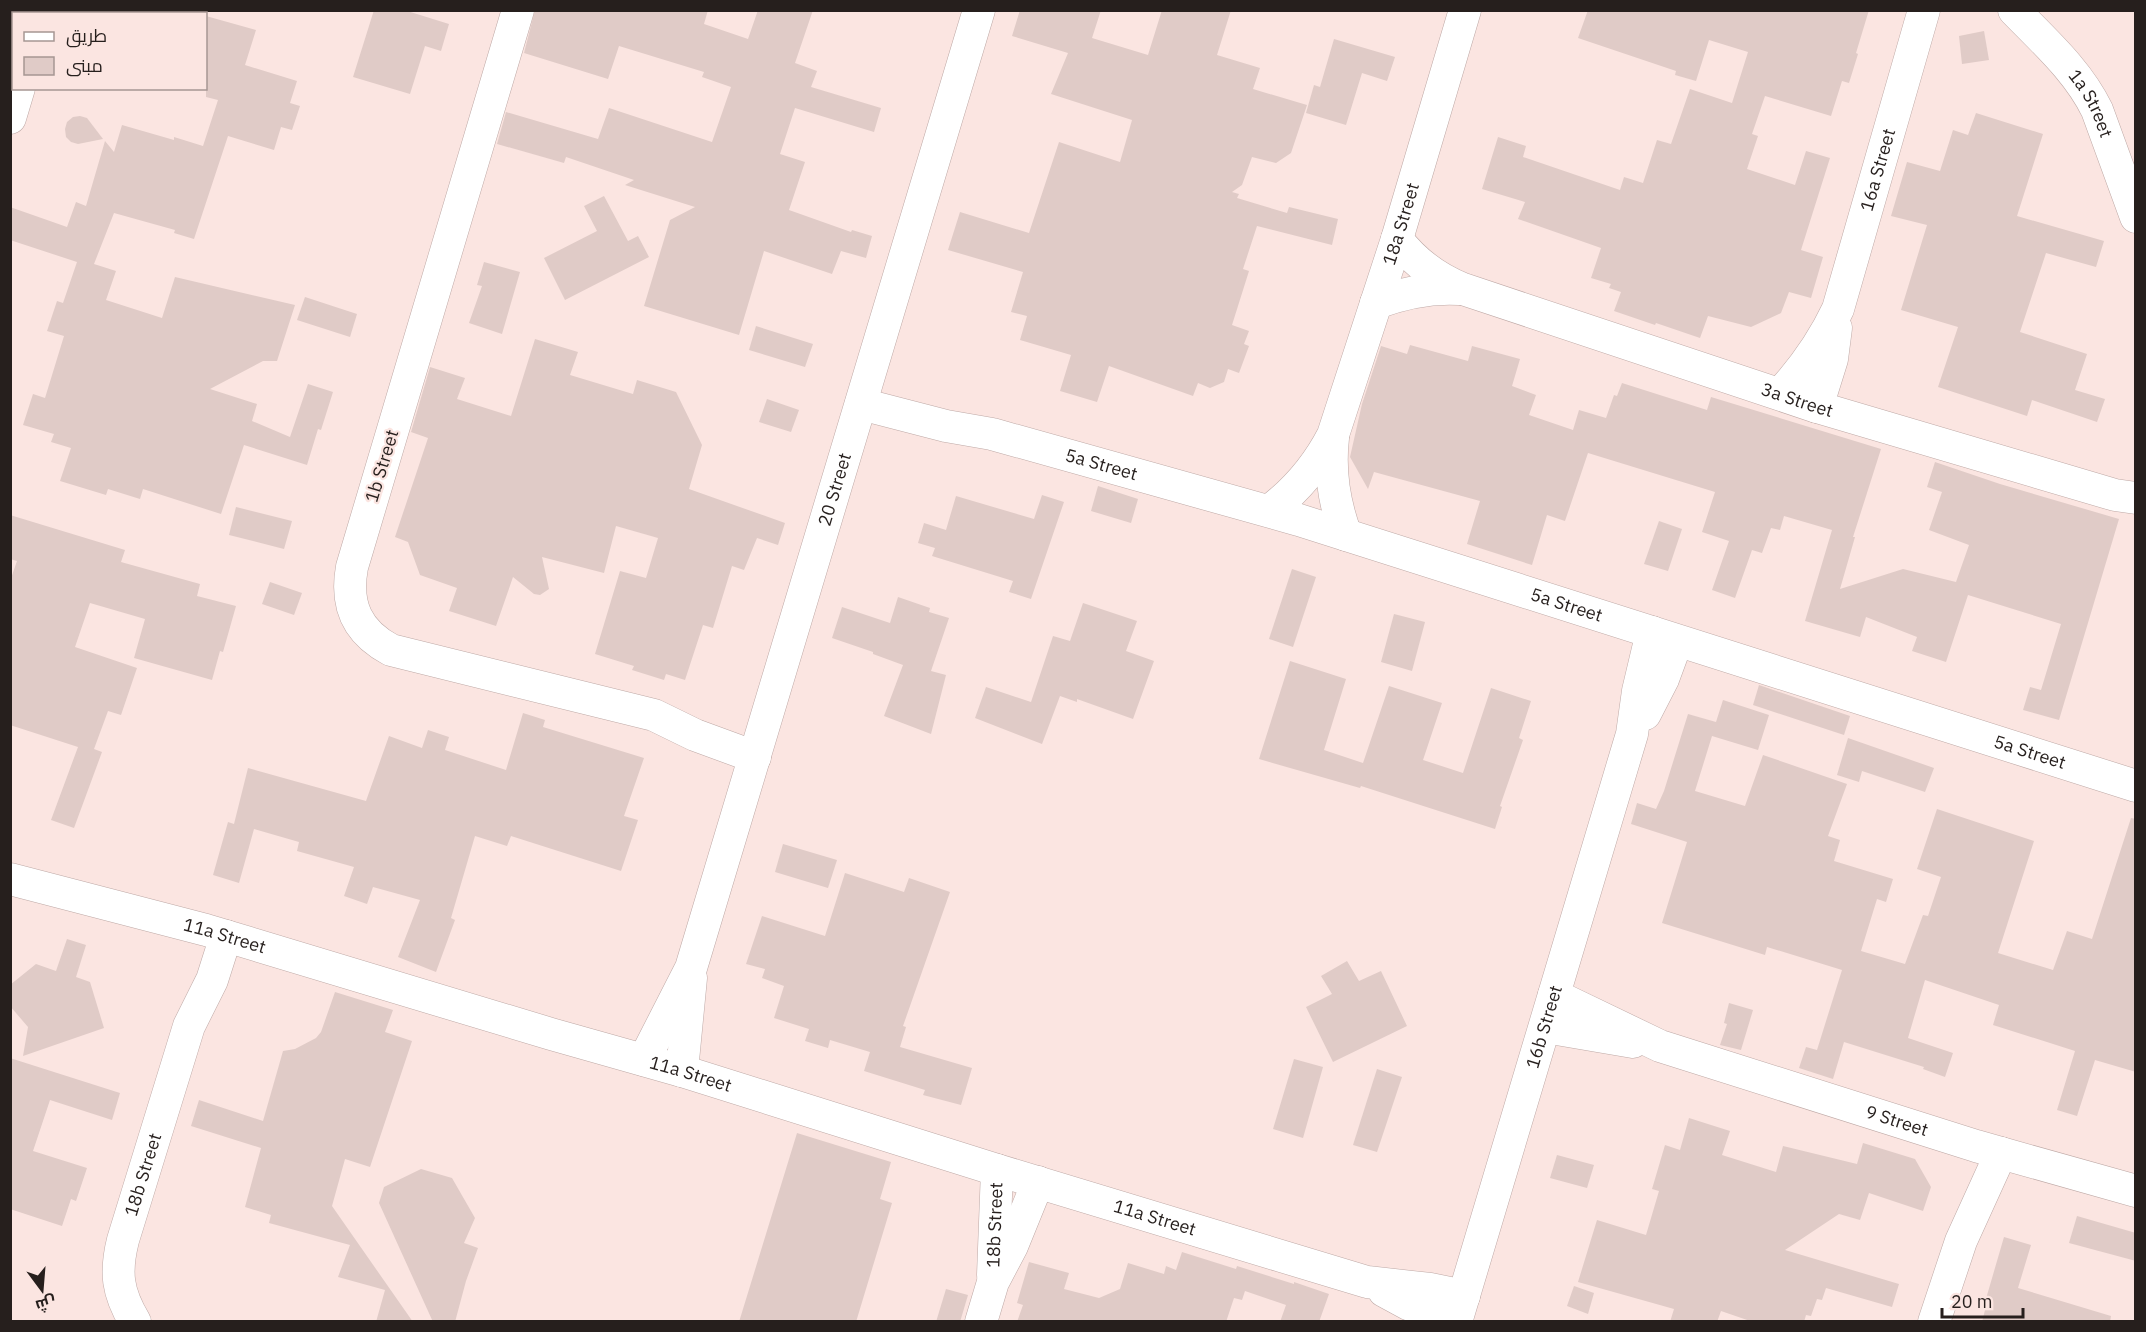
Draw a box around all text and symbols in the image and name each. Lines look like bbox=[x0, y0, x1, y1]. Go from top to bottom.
legend bbox=[12, 12, 207, 90]
text: طريق bbox=[66, 24, 107, 48]
text: مبنى bbox=[66, 54, 103, 77]
street label: 1a Street bbox=[2064, 64, 2118, 141]
street label: 16a Street bbox=[1855, 126, 1900, 214]
street label: 18a Street bbox=[1377, 180, 1424, 268]
street label: 3a Street bbox=[1758, 377, 1836, 422]
street label: 1b Street bbox=[360, 427, 403, 505]
street label: 5a Street bbox=[1063, 443, 1140, 485]
street label: 20 Street bbox=[813, 450, 856, 529]
street label: 5a Street bbox=[1528, 582, 1605, 627]
street label: 5a Street bbox=[1991, 730, 2069, 774]
street label: 11a Street bbox=[181, 913, 269, 958]
street label: 16b Street bbox=[1521, 982, 1567, 1071]
street label: 11a Street bbox=[647, 1050, 735, 1097]
street label: 9 Street bbox=[1863, 1100, 1931, 1141]
street label: 18b Street bbox=[119, 1130, 166, 1219]
street label: 18b Street bbox=[981, 1182, 1008, 1268]
street label: 11a Street bbox=[1111, 1194, 1199, 1241]
north arrow bbox=[12, 1260, 72, 1320]
scale bar bbox=[1942, 1281, 2023, 1319]
text: 20 m bbox=[1951, 1290, 1993, 1313]
text: ش bbox=[34, 1292, 59, 1317]

